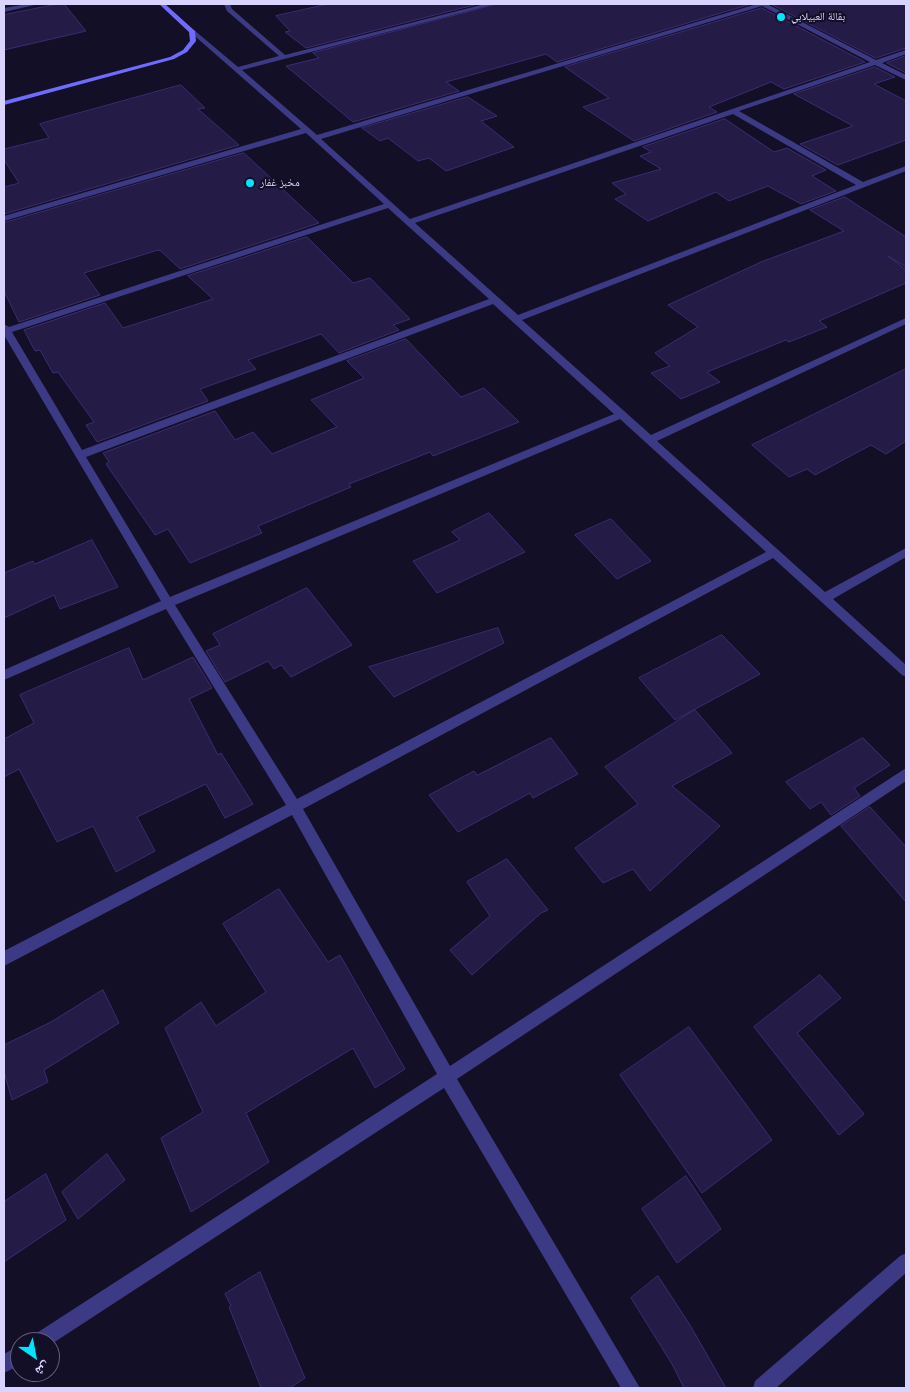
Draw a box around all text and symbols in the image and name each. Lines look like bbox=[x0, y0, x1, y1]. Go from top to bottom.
place label: بقالة العبيلابي bbox=[791, 10, 845, 24]
marker: بقالة العبيلابي bbox=[775, 11, 787, 23]
place label: مخبز غفار bbox=[260, 176, 300, 190]
marker: مخبز غفار bbox=[244, 177, 256, 189]
north arrow bbox=[10, 1332, 60, 1382]
text: ش bbox=[31, 1357, 54, 1381]

